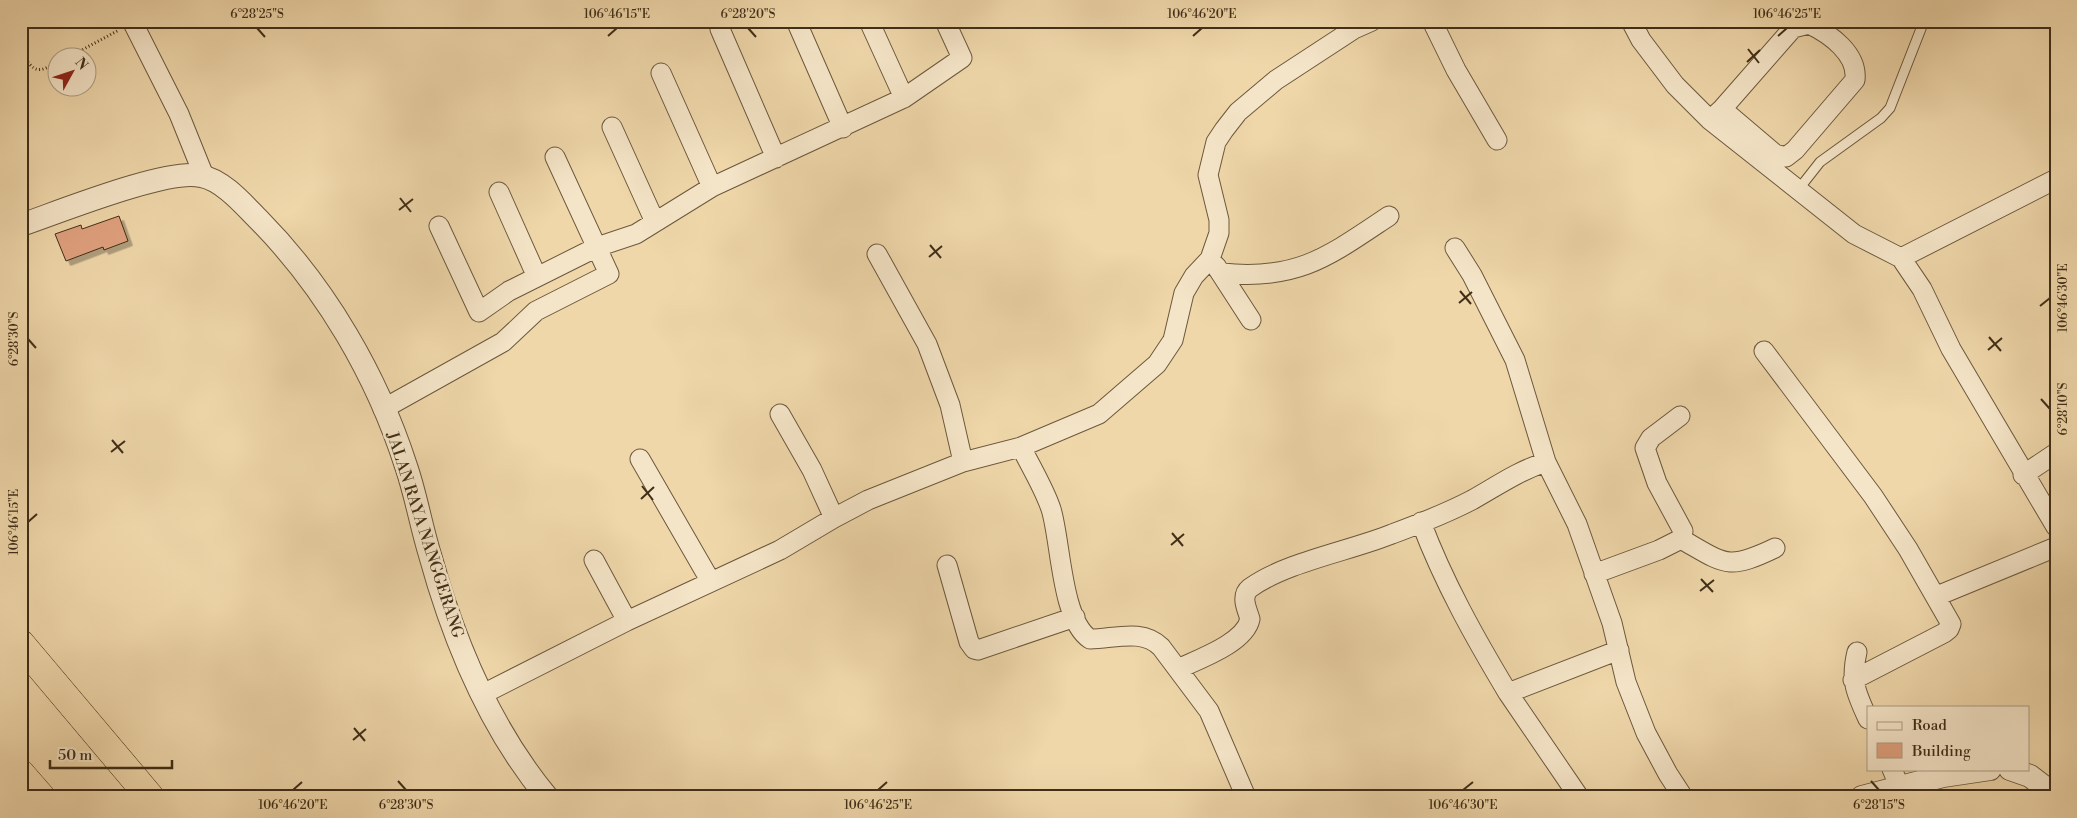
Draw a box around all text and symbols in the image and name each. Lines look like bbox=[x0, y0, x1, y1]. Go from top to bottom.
text: 6°28'25"S bbox=[230, 7, 284, 22]
text: 106°46'15"E bbox=[584, 7, 650, 22]
text: 6°28'20"S bbox=[721, 7, 776, 22]
text: 106°46'20"E bbox=[1167, 7, 1237, 22]
text: 106°46'25"E bbox=[1753, 7, 1821, 22]
north arrow bbox=[48, 48, 98, 98]
text: N bbox=[71, 54, 92, 74]
text: 106°46'30"E bbox=[2056, 263, 2071, 333]
text: 6°28'30"S bbox=[7, 312, 22, 366]
text: 6°28'10"S bbox=[2056, 382, 2071, 435]
street label: JALAN RAYA NANGGERANG bbox=[382, 429, 468, 641]
text: 106°46'15"E bbox=[7, 489, 22, 555]
legend bbox=[1867, 706, 2030, 770]
text: Road bbox=[1912, 716, 1947, 735]
scale bar bbox=[50, 738, 172, 770]
text: Building bbox=[1911, 742, 1971, 761]
text: 50 m bbox=[58, 746, 92, 765]
text: 106°46'20"E bbox=[258, 798, 328, 813]
text: 6°28'30"S bbox=[379, 798, 433, 813]
text: 106°46'25"E bbox=[844, 798, 912, 813]
text: 106°46'30"E bbox=[1428, 798, 1498, 813]
text: 6°28'15"S bbox=[1853, 798, 1905, 813]

